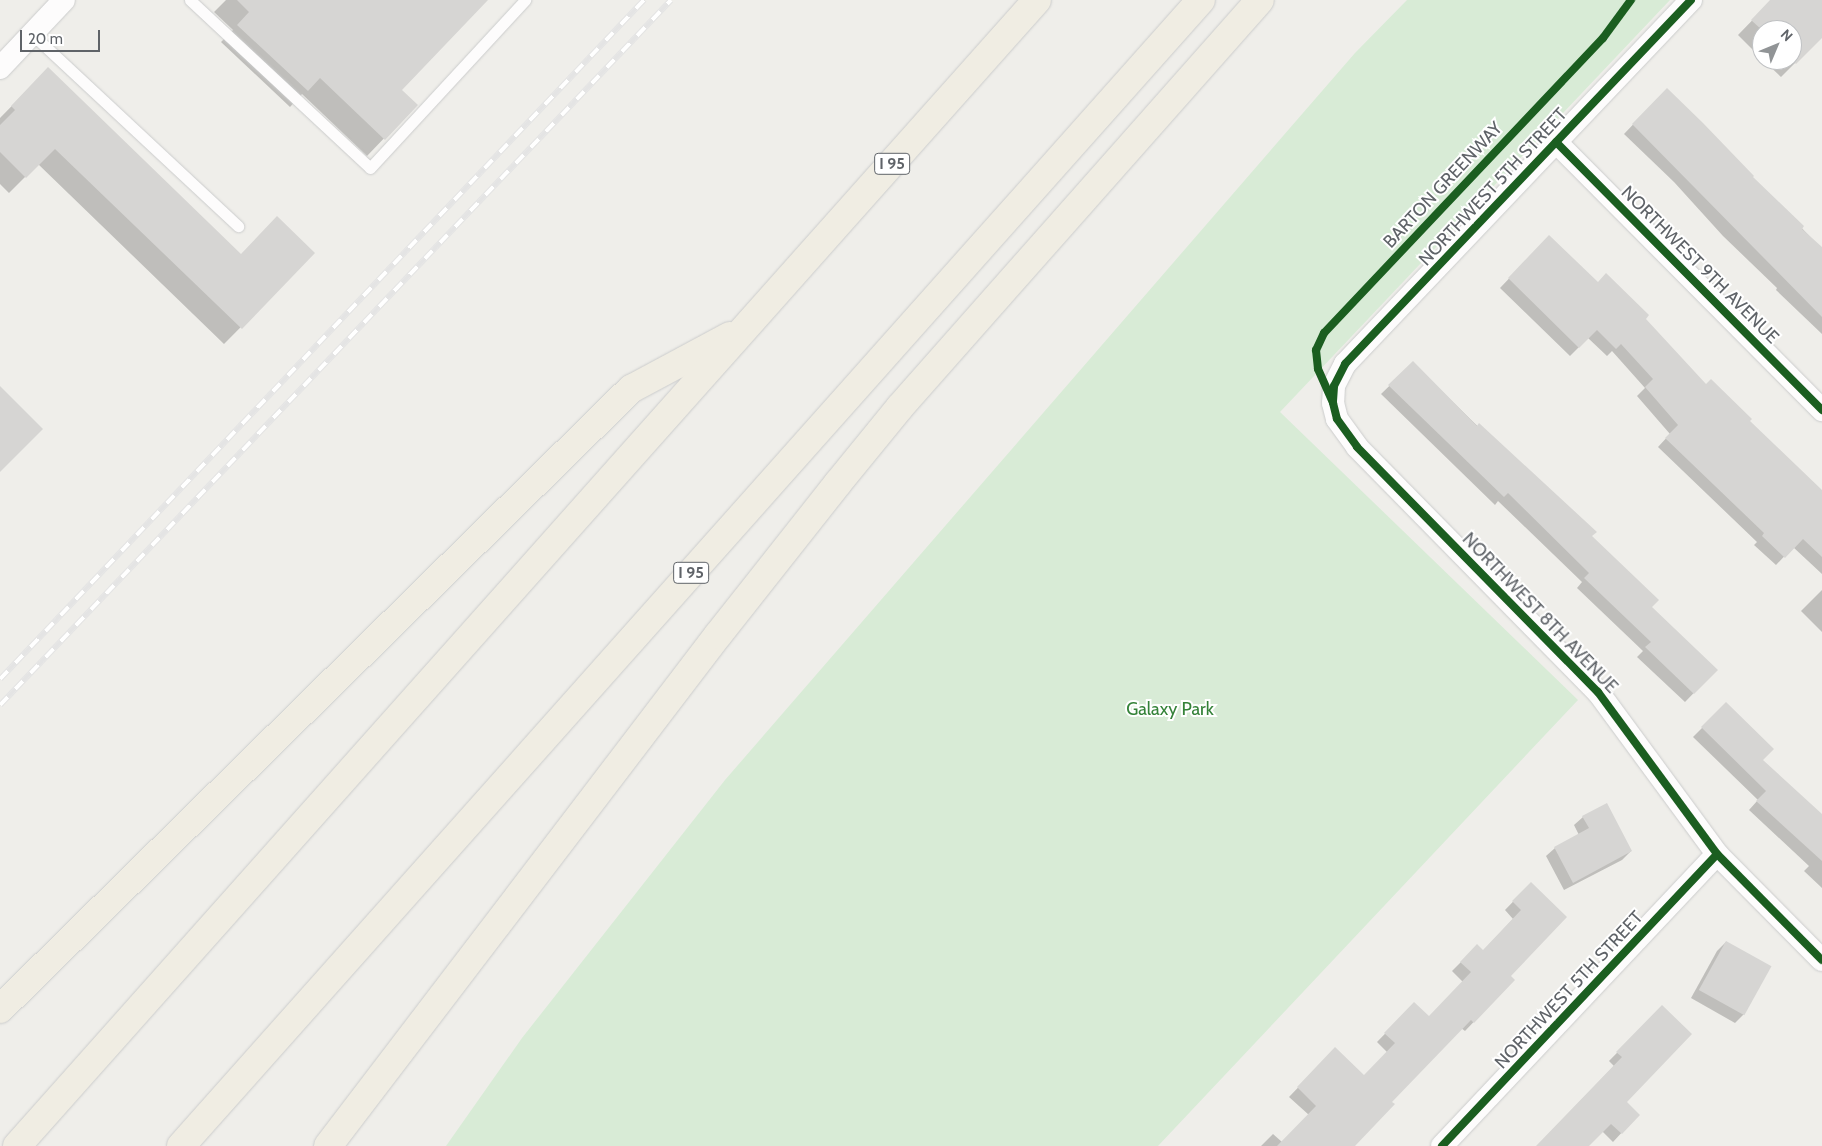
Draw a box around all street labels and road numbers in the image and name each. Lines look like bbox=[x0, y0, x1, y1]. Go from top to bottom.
street label: NORTHWEST 5TH STREET bbox=[1414, 104, 1572, 270]
street label: BARTON GREENWAY bbox=[1379, 118, 1507, 252]
road number: I 95 bbox=[873, 150, 911, 178]
street label: NORTHWEST 9TH AVENUE bbox=[1617, 182, 1783, 348]
street label: NORTHWEST 8TH AVENUE bbox=[1458, 528, 1622, 698]
road number: I 95 bbox=[672, 560, 710, 586]
street label: NORTHWEST 5TH STREET bbox=[1490, 907, 1648, 1073]

